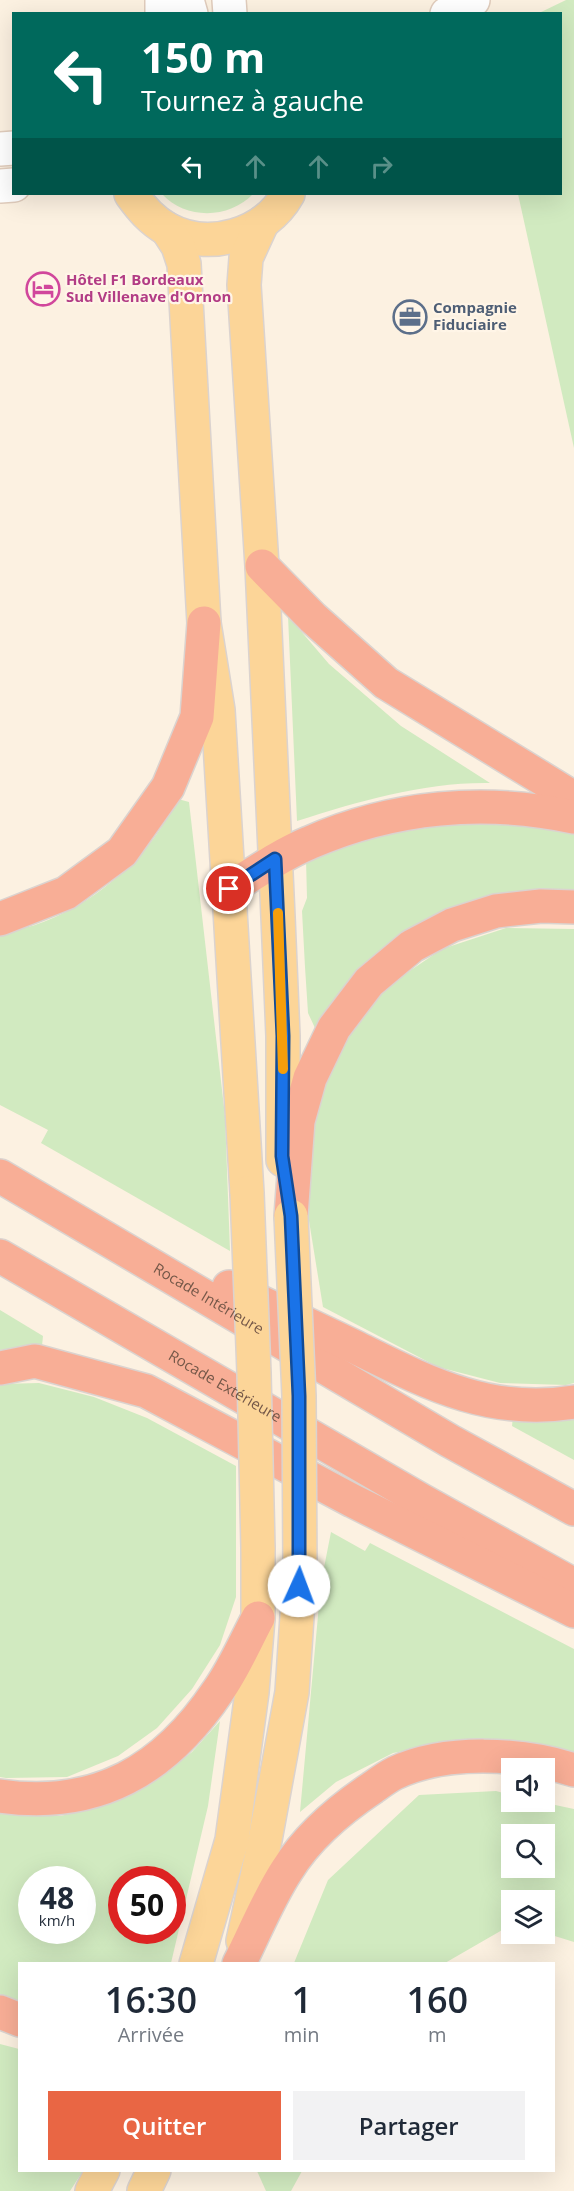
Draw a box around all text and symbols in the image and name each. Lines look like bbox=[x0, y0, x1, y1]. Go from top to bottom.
text: 150 m bbox=[141, 28, 265, 85]
icon: left bbox=[42, 36, 120, 114]
text: Tournez à gauche bbox=[141, 82, 364, 119]
icon: left bbox=[176, 150, 209, 183]
icon: ahead bbox=[239, 150, 272, 183]
icon: ahead bbox=[302, 150, 335, 183]
icon: right bbox=[365, 150, 398, 183]
place label: Hôtel F1 Bordeaux Sud Villenave d'Ornon bbox=[66, 269, 231, 306]
hotel icon: Hôtel F1 Bordeaux Sud Villenave d'Ornon bbox=[25, 271, 61, 307]
place label: Compagnie Fiduciaire bbox=[433, 297, 517, 334]
office icon: Compagnie Fiduciaire bbox=[392, 299, 428, 335]
pin bbox=[203, 863, 254, 914]
icon: arrive bbox=[212, 872, 245, 905]
street label: Rocade Intérieure bbox=[150, 1258, 268, 1338]
street label: Rocade Extérieure bbox=[165, 1345, 286, 1426]
position arrow bbox=[267, 1554, 331, 1618]
map controls bbox=[501, 1758, 555, 1944]
button: sound bbox=[501, 1758, 555, 1812]
button: search bbox=[501, 1824, 555, 1878]
speed limit sign: 50 bbox=[108, 1866, 186, 1944]
text: 48 bbox=[40, 1877, 74, 1918]
button: layers bbox=[501, 1890, 555, 1944]
text: km/h bbox=[39, 1910, 75, 1930]
text: 16:30 bbox=[105, 1975, 197, 2024]
text: 1 bbox=[291, 1975, 312, 2024]
text: 160 bbox=[406, 1975, 468, 2024]
text: Arrivée bbox=[118, 2021, 184, 2048]
text: min bbox=[284, 2021, 320, 2048]
text: m bbox=[428, 2021, 447, 2048]
button: Quitter bbox=[48, 2091, 281, 2160]
button: Partager bbox=[293, 2091, 525, 2160]

